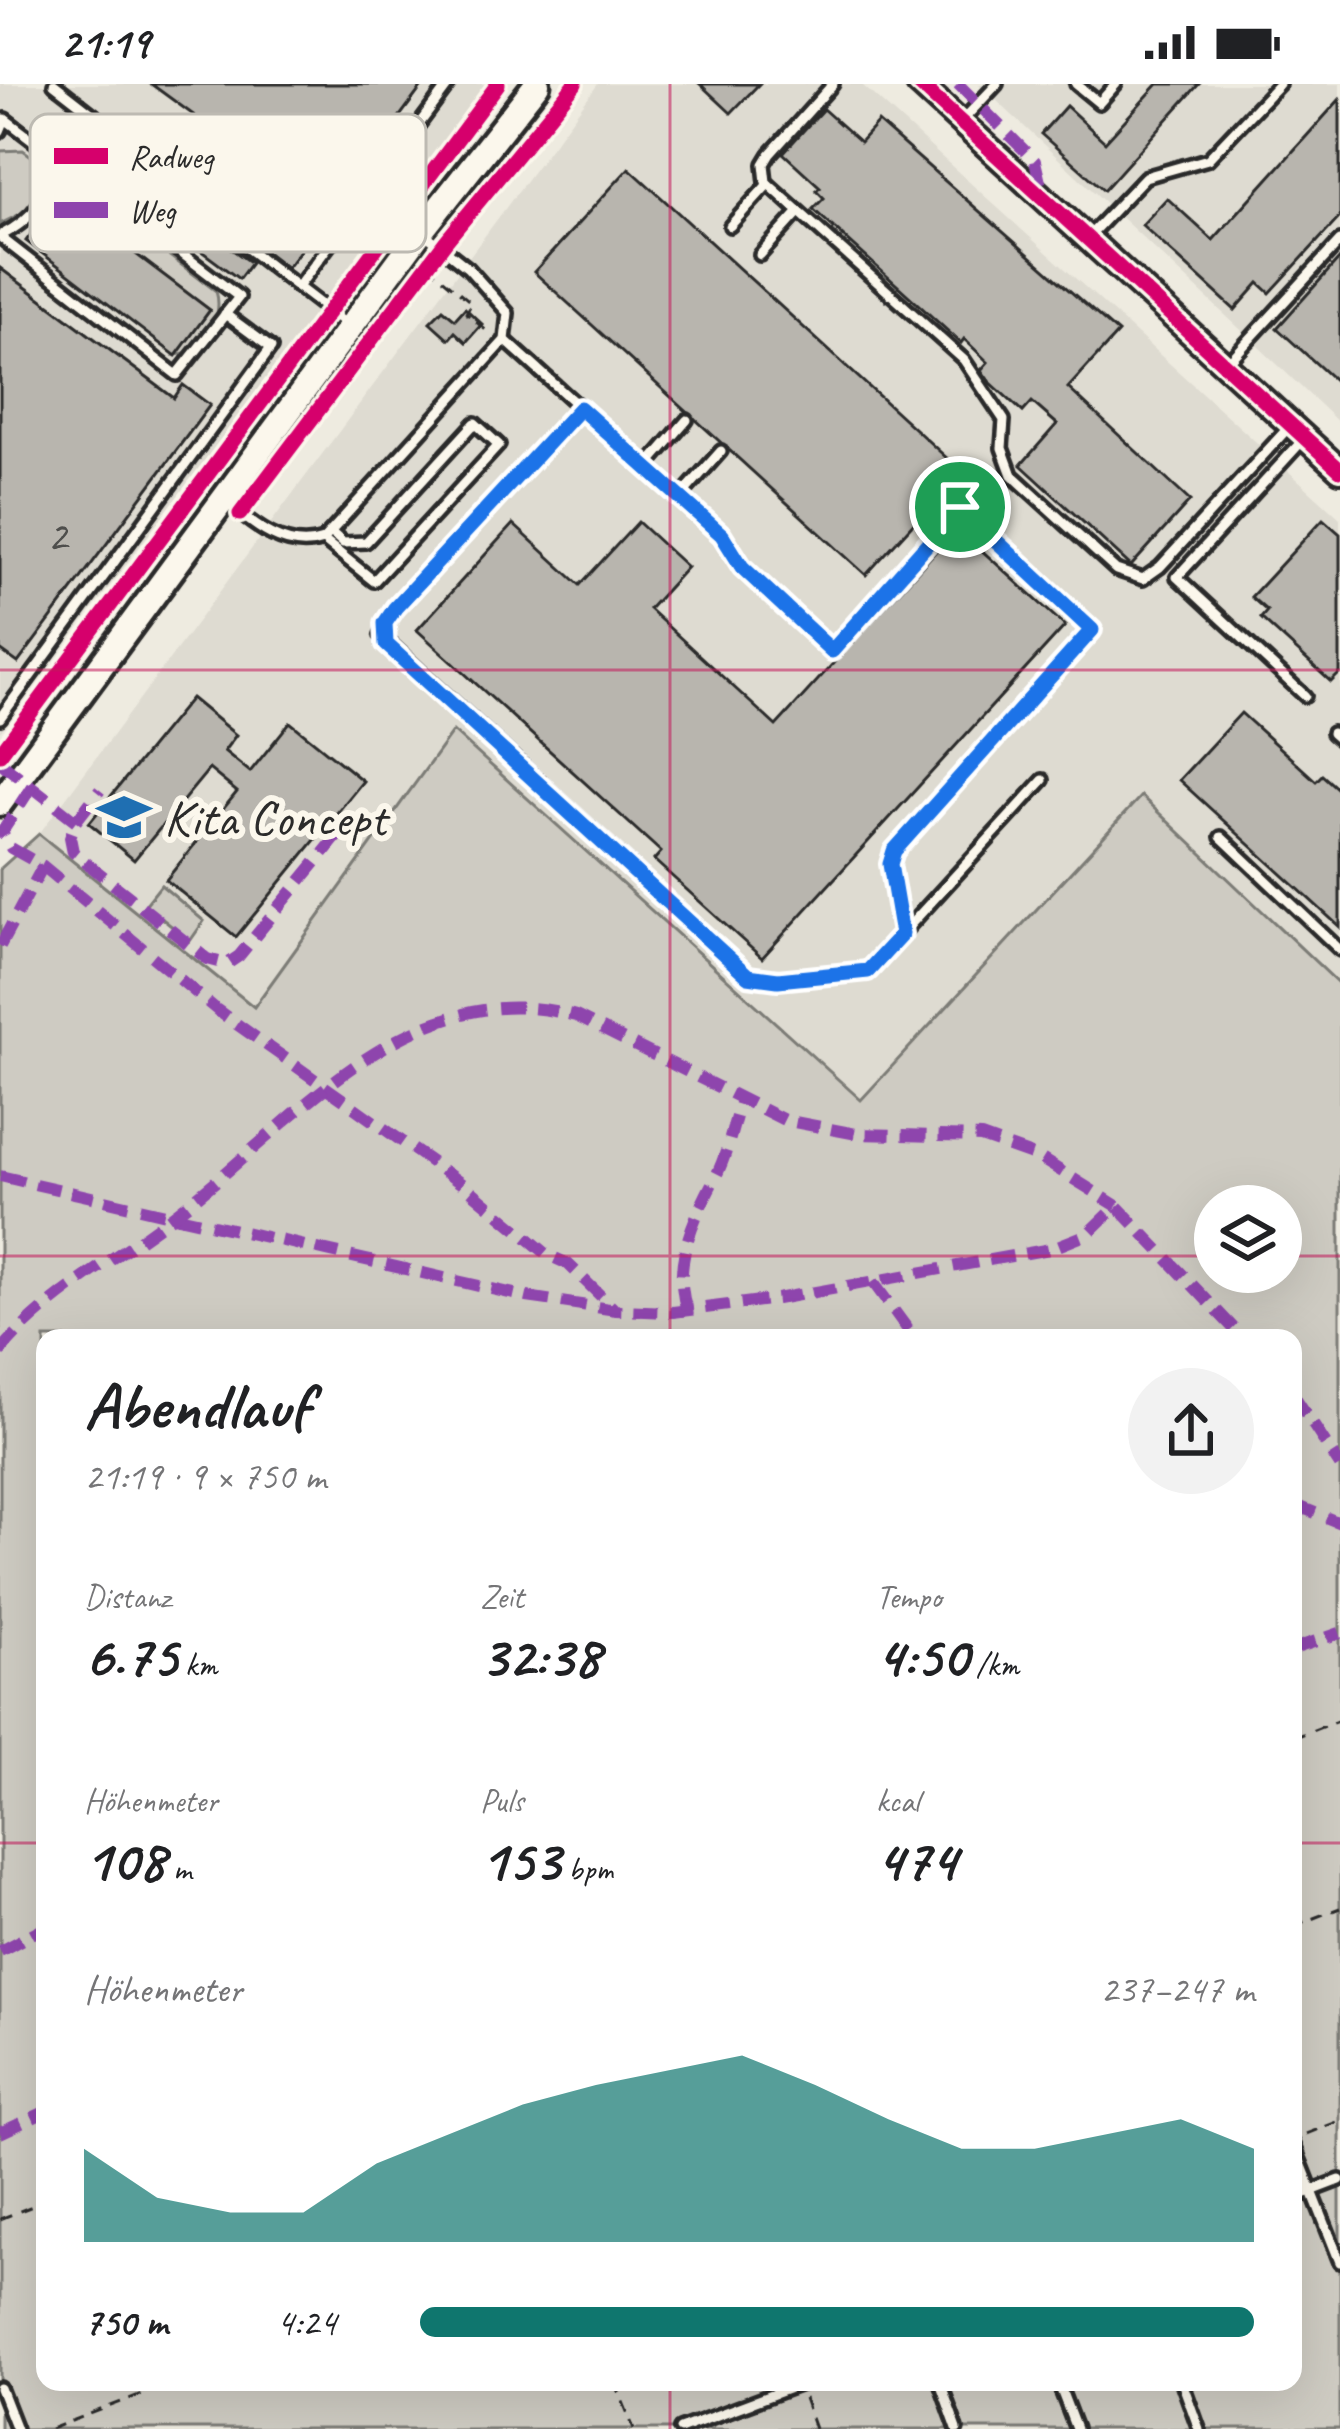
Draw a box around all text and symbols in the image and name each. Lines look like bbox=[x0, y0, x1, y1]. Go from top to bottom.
text: 21:19 bbox=[60, 14, 149, 71]
legend bbox=[30, 114, 426, 252]
text: Radweg bbox=[129, 136, 216, 178]
text: Weg bbox=[129, 190, 177, 232]
pin bbox=[909, 456, 1011, 558]
icon: arrive bbox=[927, 474, 993, 540]
house number: 2 bbox=[47, 507, 71, 564]
place label: Kita Concept bbox=[164, 786, 392, 850]
school or university icon: Kita Concept bbox=[95, 788, 153, 846]
map controls bbox=[1194, 1185, 1302, 1293]
button: layers bbox=[1194, 1185, 1302, 1293]
text: Abendlauf bbox=[84, 1365, 309, 1448]
button: share bbox=[1128, 1368, 1254, 1494]
text: 21:19 · 9 × 750 m bbox=[84, 1452, 326, 1501]
text: Distanz bbox=[84, 1576, 170, 1618]
text: Zeit bbox=[480, 1576, 524, 1618]
text: Tempo bbox=[876, 1576, 941, 1618]
text: 6.75 bbox=[84, 1618, 177, 1694]
text: 32:38 bbox=[480, 1618, 600, 1694]
text: 4:50 bbox=[876, 1618, 968, 1694]
text: km bbox=[177, 1644, 217, 1686]
text: /km bbox=[968, 1644, 1019, 1686]
text: Höhenmeter bbox=[84, 1780, 218, 1822]
text: Puls bbox=[480, 1780, 524, 1822]
text: kcal bbox=[876, 1780, 920, 1822]
text: 108 bbox=[84, 1822, 165, 1898]
text: 153 bbox=[480, 1822, 560, 1898]
text: 474 bbox=[876, 1822, 957, 1898]
text: m bbox=[165, 1848, 191, 1890]
text: bpm bbox=[560, 1848, 613, 1890]
text: Höhenmeter bbox=[84, 1965, 242, 2014]
text: 237–247 m bbox=[1100, 1965, 1254, 2014]
text: 750 m bbox=[84, 2298, 168, 2347]
text: 4:24 bbox=[276, 2298, 336, 2347]

